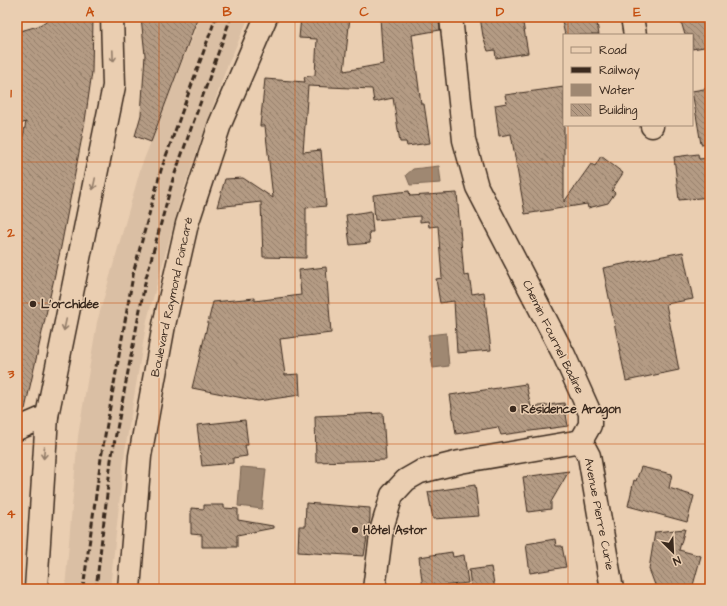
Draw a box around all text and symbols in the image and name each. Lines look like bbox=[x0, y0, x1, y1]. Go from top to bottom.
text: A bbox=[86, 3, 95, 21]
text: B bbox=[222, 3, 232, 21]
text: C bbox=[359, 3, 369, 21]
text: D bbox=[496, 3, 505, 21]
text: E bbox=[633, 3, 641, 21]
legend bbox=[563, 34, 693, 126]
text: Road bbox=[599, 42, 627, 59]
one-way arrow bbox=[109, 49, 117, 62]
text: Railway bbox=[599, 62, 640, 80]
text: Water bbox=[599, 82, 635, 99]
text: 1 bbox=[10, 84, 12, 102]
text: Building bbox=[599, 102, 637, 120]
one-way arrow bbox=[90, 177, 98, 190]
street label: Boulevard Raymond Poincaré bbox=[147, 215, 198, 379]
text: 2 bbox=[6, 224, 15, 242]
street label: Chemin Fournel Badine bbox=[518, 277, 588, 397]
place label: L'orchidée bbox=[41, 296, 100, 313]
marker: L'orchidée bbox=[28, 299, 38, 309]
one-way arrow bbox=[61, 318, 69, 331]
text: 3 bbox=[7, 365, 15, 383]
place label: Résidence Aragon bbox=[521, 401, 621, 420]
marker: Résidence Aragon bbox=[508, 404, 518, 414]
one-way arrow bbox=[41, 446, 48, 459]
street label: Avenue Pierre Curie bbox=[580, 457, 618, 572]
text: 4 bbox=[7, 505, 16, 523]
place label: Hôtel Astor bbox=[363, 522, 427, 539]
marker: Hôtel Astor bbox=[350, 525, 360, 535]
north arrow bbox=[653, 532, 693, 572]
text: N bbox=[671, 552, 683, 569]

